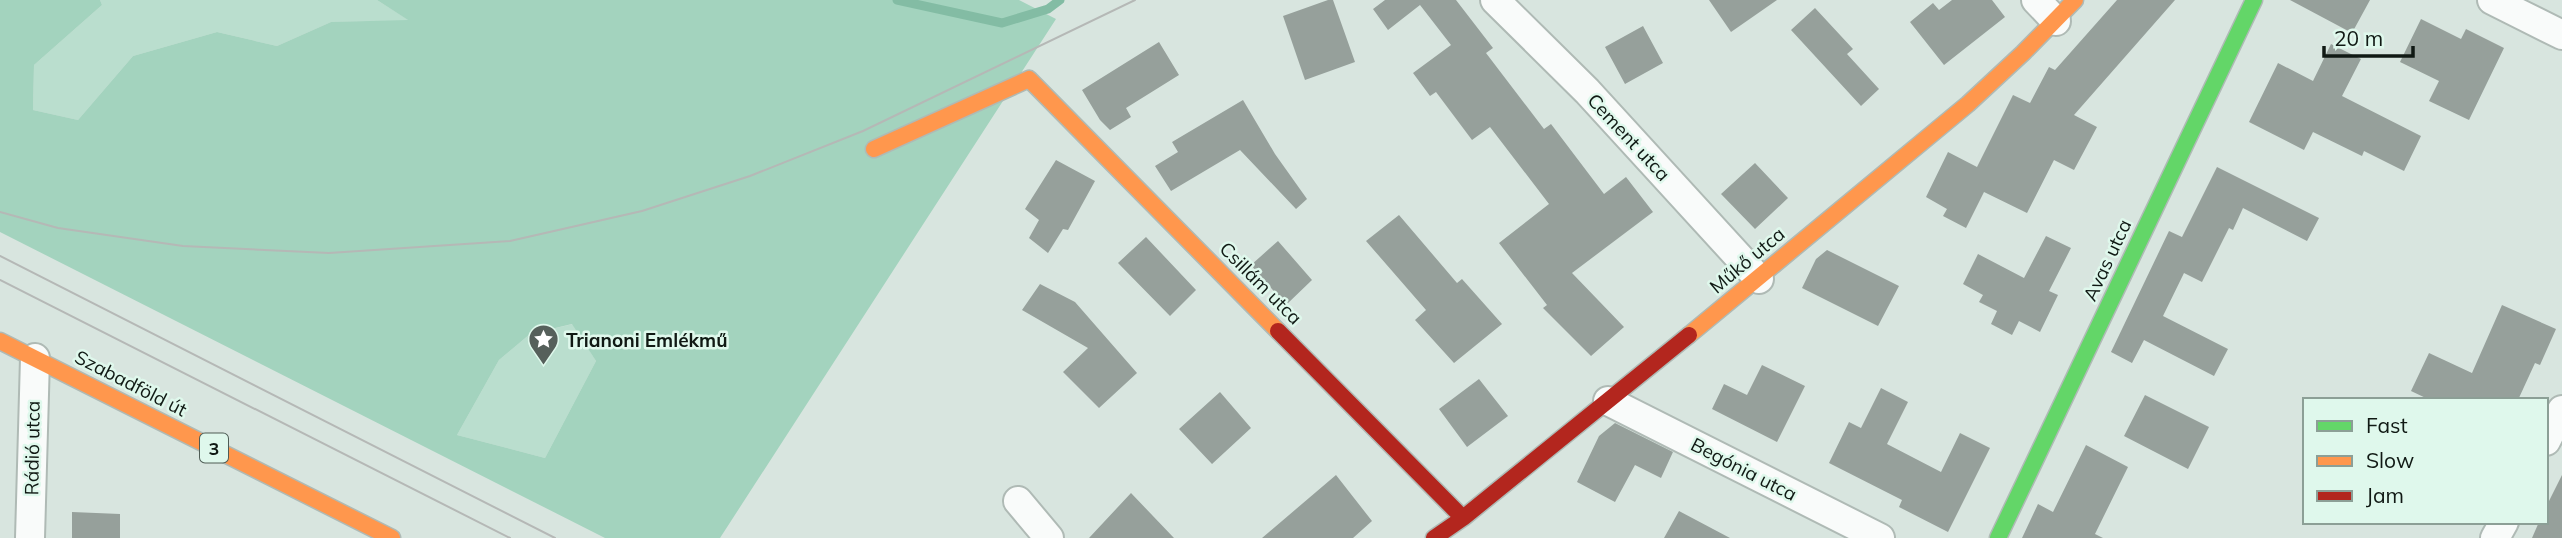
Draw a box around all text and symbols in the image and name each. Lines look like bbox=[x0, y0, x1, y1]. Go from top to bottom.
scale bar bbox=[2324, 14, 2413, 58]
text: 20 m bbox=[2334, 25, 2383, 51]
street label: Cement utca bbox=[1582, 88, 1676, 186]
street label: Avas utca bbox=[2078, 215, 2136, 305]
street label: Műkő utca bbox=[1704, 222, 1790, 298]
street label: Csillám utca bbox=[1215, 237, 1307, 329]
place icon: Trianoni Emlékmű bbox=[526, 323, 560, 367]
place label: Trianoni Emlékmű bbox=[566, 328, 727, 352]
street label: Szabadföld út bbox=[71, 344, 191, 422]
legend bbox=[2303, 398, 2548, 524]
street label: Rádió utca bbox=[19, 401, 45, 495]
text: Fast bbox=[2366, 412, 2408, 438]
street label: Begónia utca bbox=[1687, 432, 1801, 506]
road number: 3 bbox=[200, 434, 228, 462]
text: Slow bbox=[2366, 447, 2414, 473]
text: Jam bbox=[2366, 482, 2404, 508]

